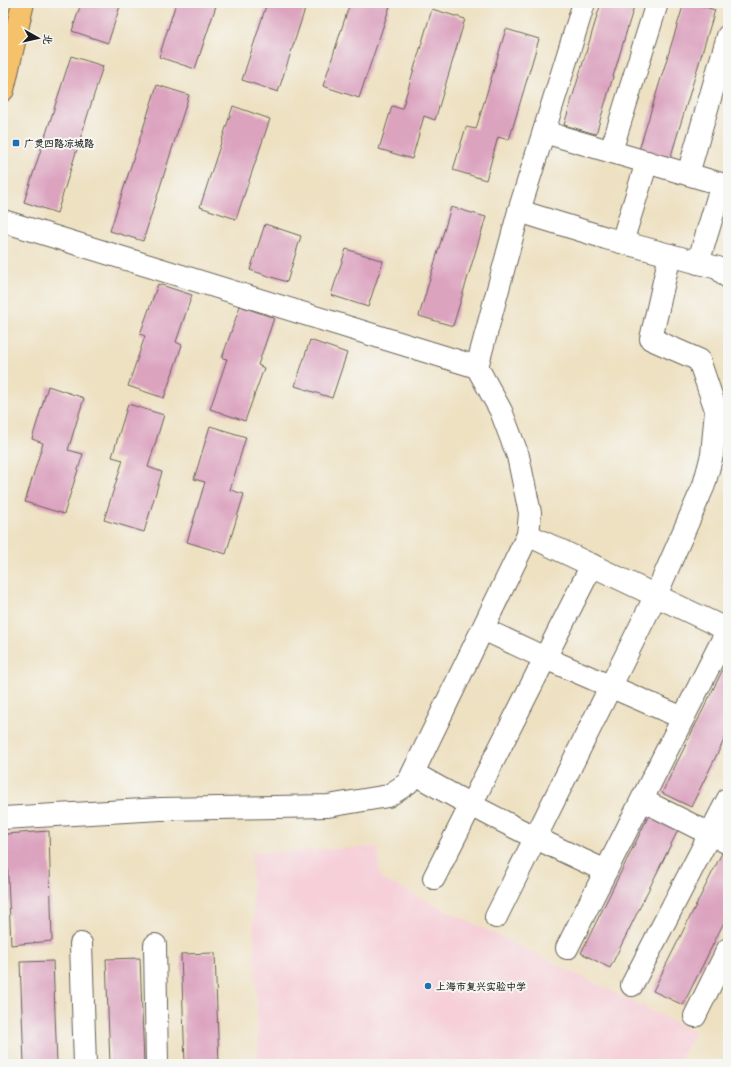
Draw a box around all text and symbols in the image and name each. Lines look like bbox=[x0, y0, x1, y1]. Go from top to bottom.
north arrow bbox=[18, 18, 58, 58]
text: 北 bbox=[39, 33, 58, 46]
place label: 广灵四路凉城路 bbox=[24, 135, 94, 150]
marker: 广灵四路凉城路 bbox=[11, 138, 21, 148]
place label: 上海市复兴实验中学 bbox=[436, 978, 526, 993]
marker: 上海市复兴实验中学 bbox=[423, 981, 433, 991]

